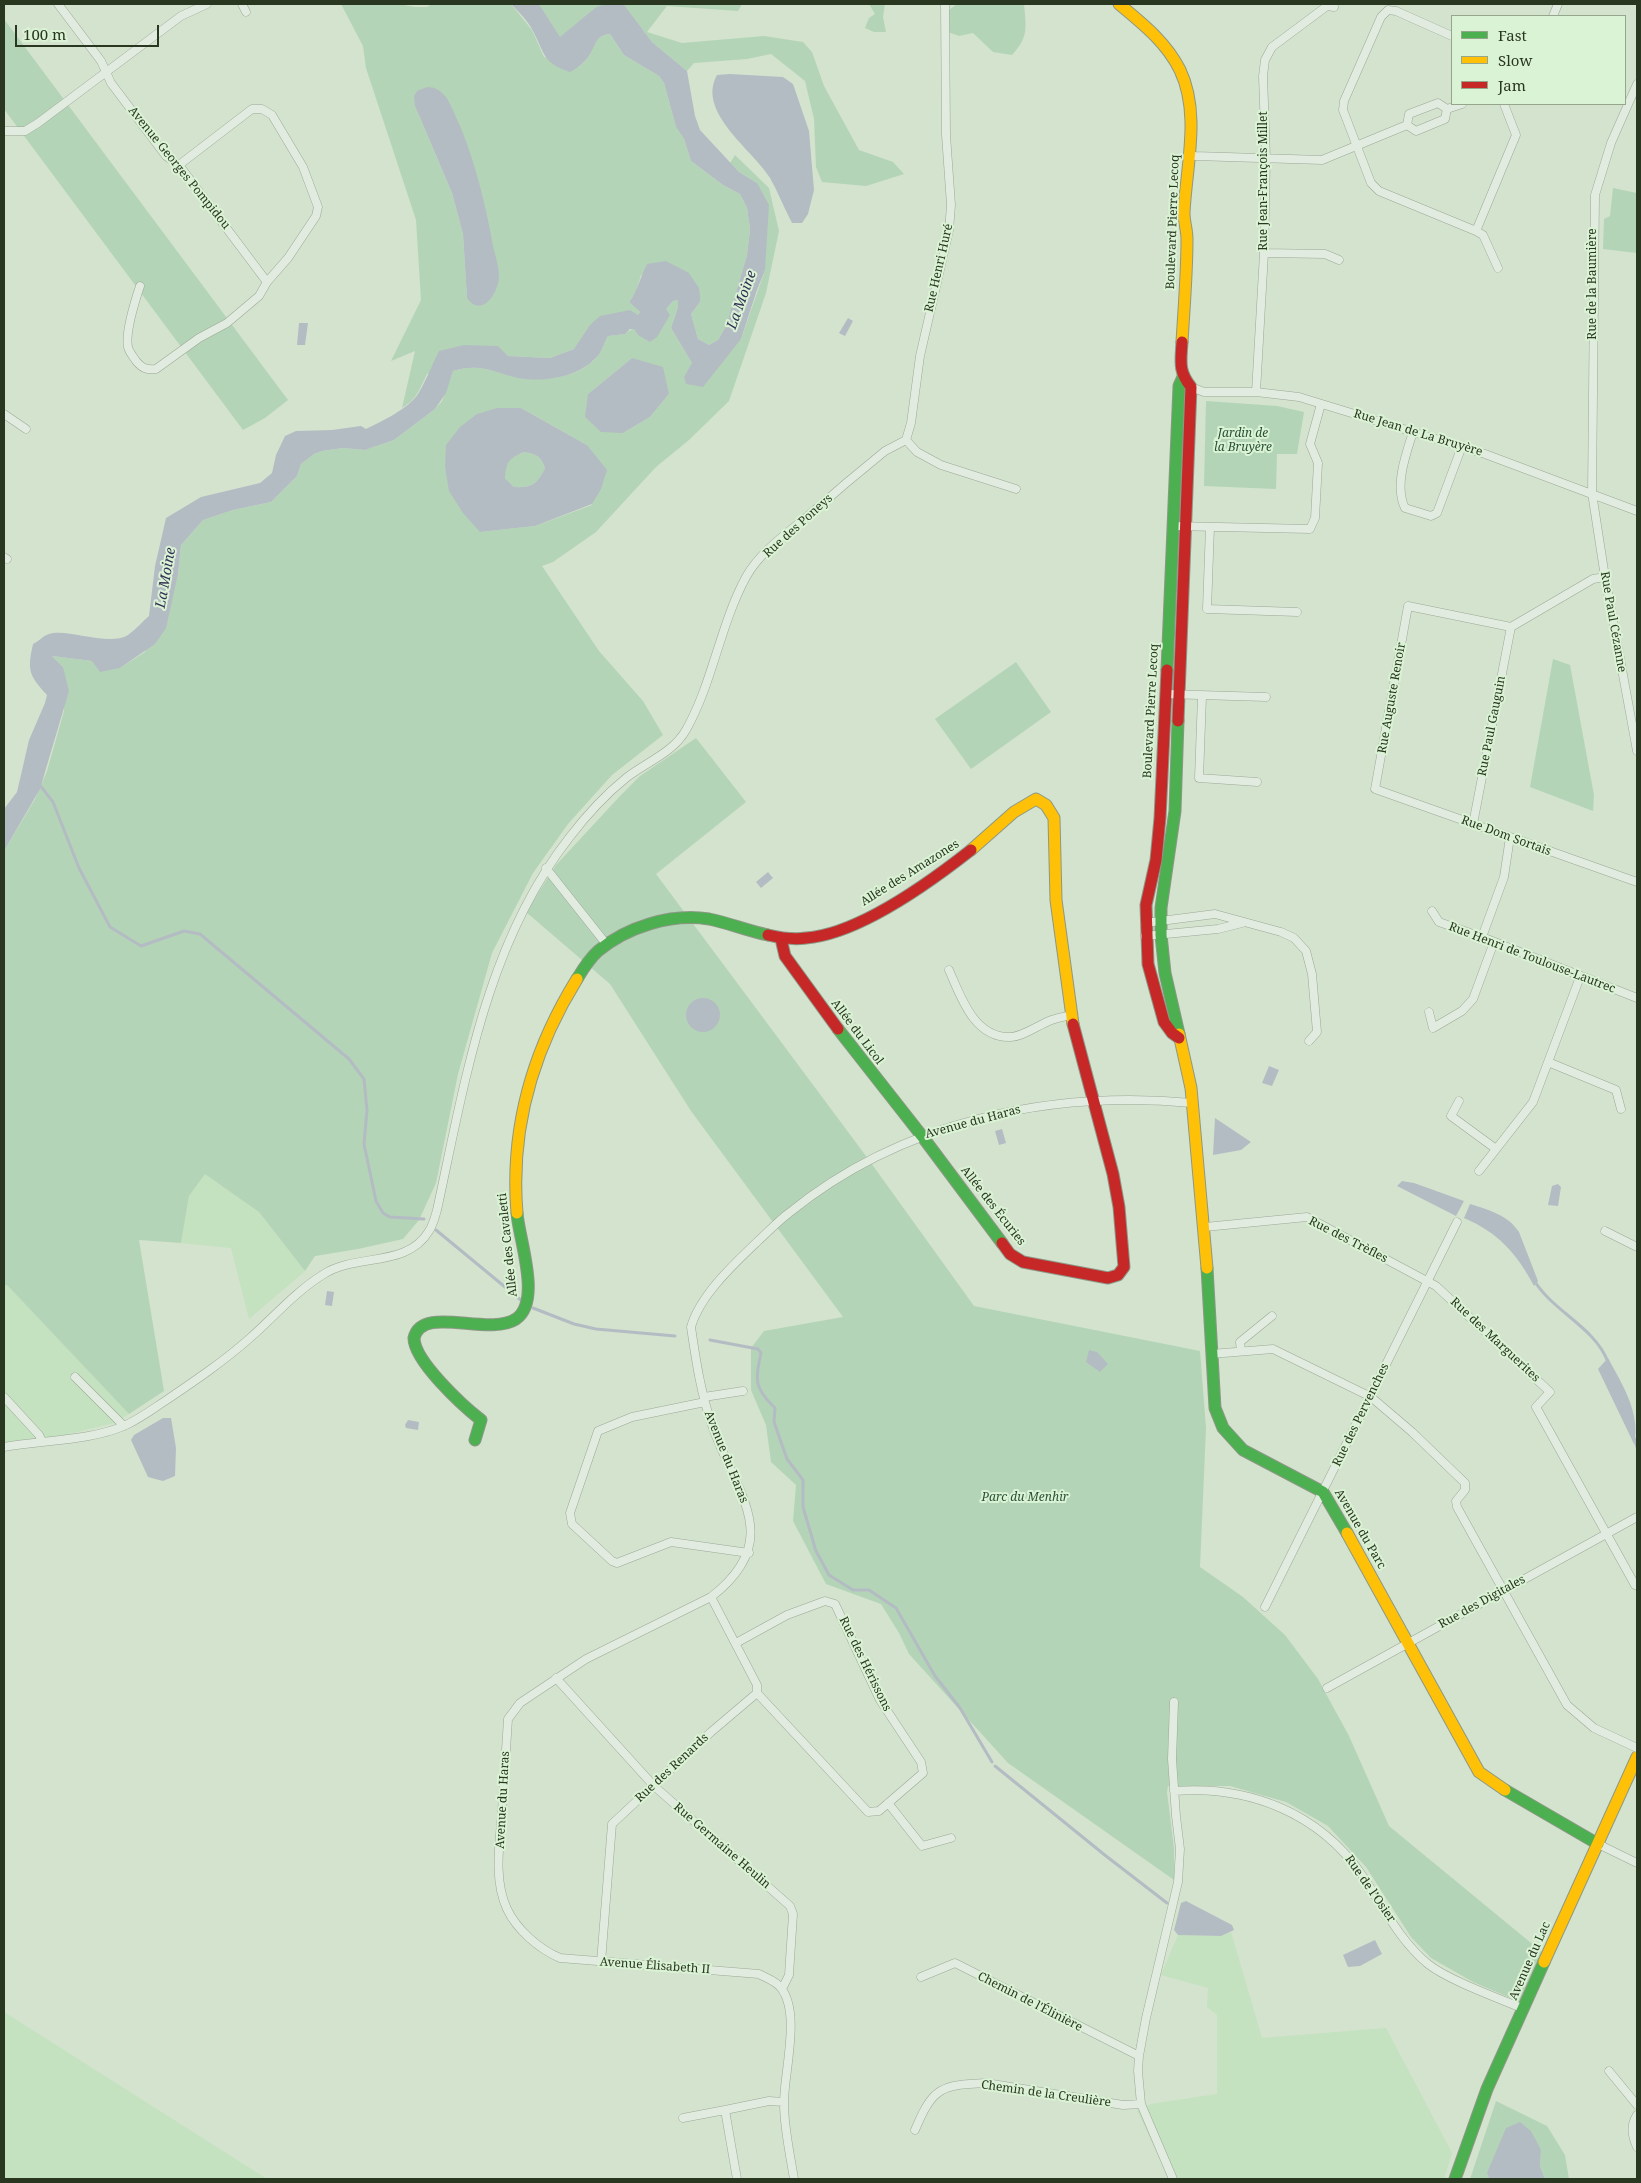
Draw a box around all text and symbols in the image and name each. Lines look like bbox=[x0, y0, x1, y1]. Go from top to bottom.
scale bar bbox=[18, 15, 161, 47]
legend bbox=[1451, 15, 1626, 105]
text: 100 m bbox=[23, 24, 66, 44]
text: Fast bbox=[1498, 25, 1527, 45]
text: Slow bbox=[1498, 50, 1532, 70]
text: Jam bbox=[1498, 75, 1526, 95]
street label: Avenue Georges Pompidou bbox=[125, 104, 233, 232]
street label: Rue Jean-François Millet bbox=[1257, 111, 1271, 251]
street label: Boulevard Pierre Lecoq bbox=[1163, 154, 1183, 290]
street label: Rue Henri Huré bbox=[922, 222, 956, 314]
street label: Rue de la Baumière bbox=[1586, 228, 1600, 340]
water label: La Moine bbox=[724, 268, 760, 332]
street label: Rue Jean de La Bruyère bbox=[1352, 407, 1484, 459]
park label: Jardin de la Bruyère bbox=[1214, 427, 1272, 455]
street label: Rue des Poneys bbox=[761, 491, 835, 561]
water label: La Moine bbox=[152, 546, 180, 610]
street label: Rue Paul Cézanne bbox=[1597, 570, 1629, 674]
street label: Rue Auguste Renoir bbox=[1375, 641, 1409, 755]
street label: Boulevard Pierre Lecoq bbox=[1140, 643, 1162, 779]
street label: Rue Paul Gauguin bbox=[1475, 675, 1509, 777]
street label: Rue Dom Sortais bbox=[1459, 813, 1553, 859]
street label: Allée des Amazones bbox=[858, 837, 962, 909]
street label: Rue Henri de Toulouse-Lautrec bbox=[1447, 919, 1617, 997]
street label: Allée du Licol bbox=[828, 997, 886, 1067]
street label: Avenue du Haras bbox=[924, 1102, 1022, 1142]
street label: Allée des Écuries bbox=[958, 1164, 1028, 1248]
street label: Allée des Cavaletti bbox=[495, 1192, 521, 1298]
street label: Rue des Trèfles bbox=[1306, 1214, 1390, 1266]
street label: Rue des Marguerites bbox=[1447, 1295, 1543, 1385]
street label: Rue des Pervenches bbox=[1330, 1361, 1392, 1469]
street label: Avenue du Haras bbox=[701, 1409, 751, 1505]
street label: Avenue du Parc bbox=[1331, 1487, 1389, 1571]
park label: Parc du Menhir bbox=[982, 1491, 1068, 1505]
street label: Rue des Digitales bbox=[1436, 1572, 1528, 1632]
street label: Rue des Hérissons bbox=[836, 1614, 894, 1714]
street label: Rue des Renards bbox=[633, 1730, 711, 1806]
street label: Avenue du Haras bbox=[493, 1751, 513, 1849]
street label: Rue Germaine Heulin bbox=[671, 1800, 773, 1892]
street label: Rue de l’Osier bbox=[1342, 1853, 1398, 1925]
street label: Avenue du Lac bbox=[1506, 1920, 1554, 2002]
street label: Avenue Élisabeth II bbox=[599, 1955, 711, 1977]
street label: Chemin de l'Élinière bbox=[975, 1969, 1085, 2035]
street label: Chemin de la Creulière bbox=[980, 2078, 1112, 2110]

